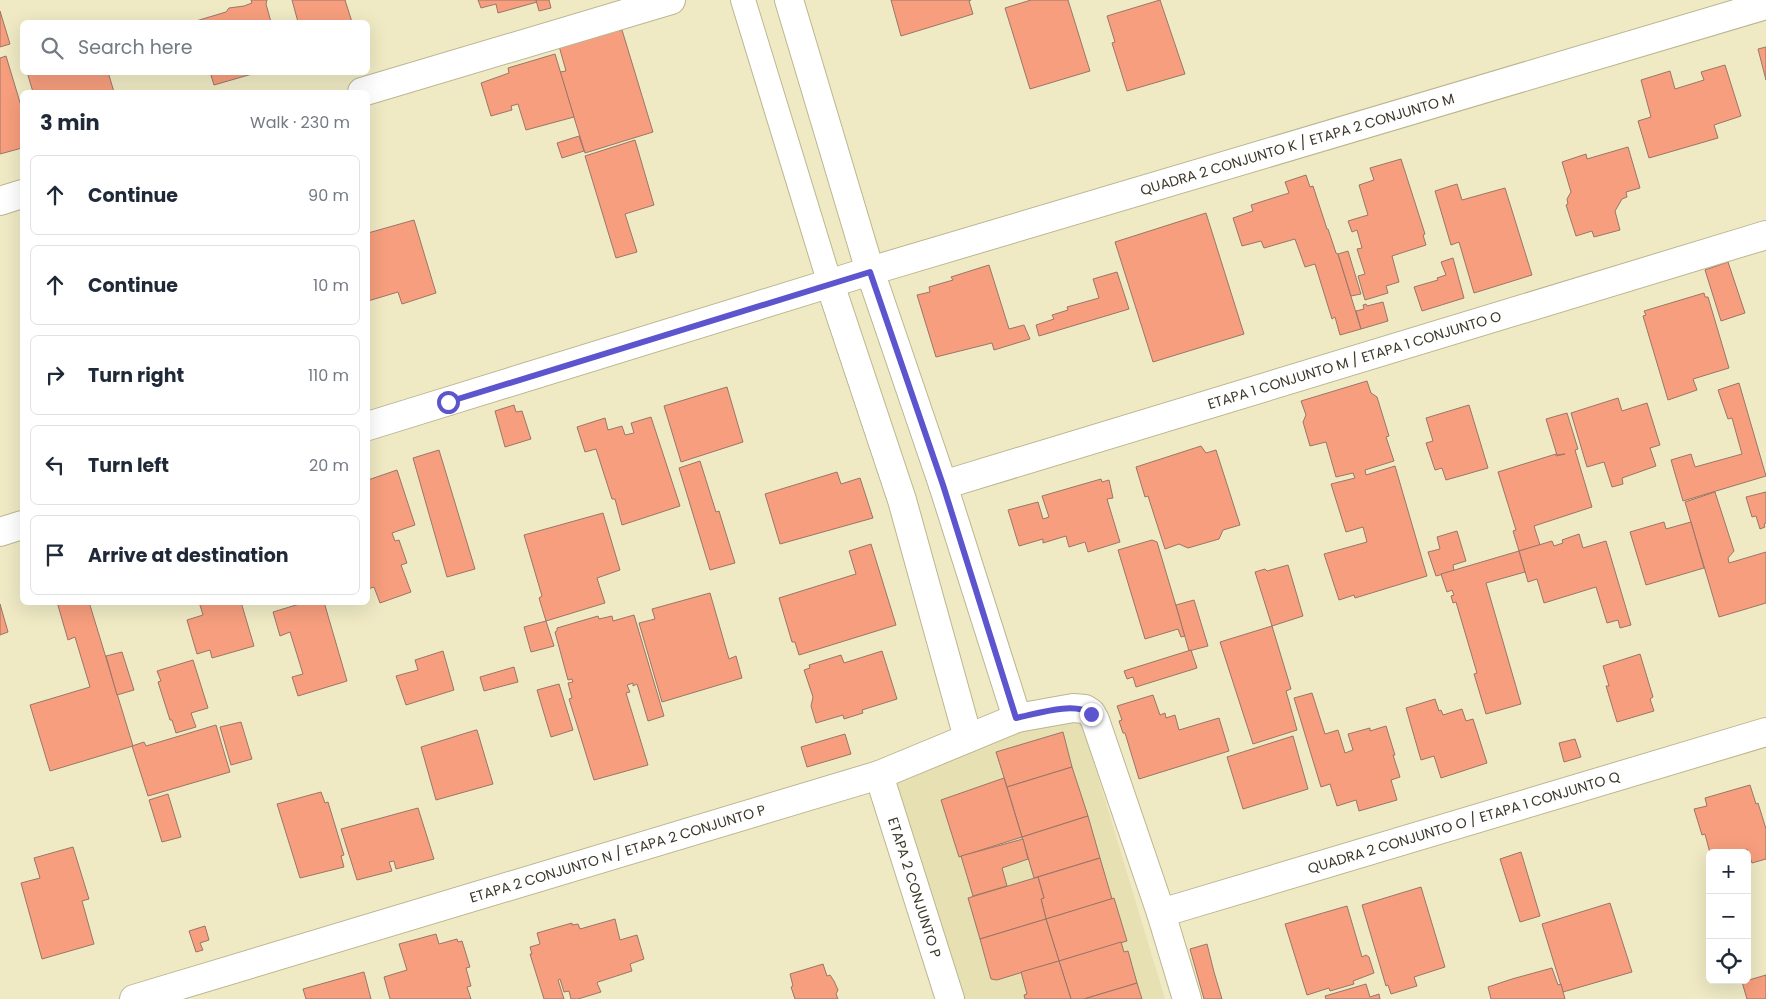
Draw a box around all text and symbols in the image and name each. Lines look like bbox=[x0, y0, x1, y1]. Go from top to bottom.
search box bbox=[20, 20, 370, 75]
icon: search bbox=[38, 34, 66, 62]
text: Search here bbox=[78, 34, 192, 61]
street label: QUADRA 2 CONJUNTO K / ETAPA 2 CONJUNTO M bbox=[1138, 88, 1457, 200]
text: 3 min bbox=[40, 108, 100, 137]
text: Walk · 230 m bbox=[250, 111, 350, 134]
icon: ahead bbox=[41, 181, 69, 209]
text: Continue bbox=[88, 182, 178, 209]
text: 90 m bbox=[308, 184, 349, 207]
icon: ahead bbox=[41, 271, 69, 299]
text: Continue bbox=[88, 272, 178, 299]
text: 10 m bbox=[313, 274, 349, 297]
street label: ETAPA 1 CONJUNTO M / ETAPA 1 CONJUNTO O bbox=[1205, 306, 1504, 414]
icon: right bbox=[41, 361, 69, 389]
text: Turn right bbox=[88, 362, 184, 389]
text: 110 m bbox=[308, 364, 349, 387]
route start bbox=[437, 391, 460, 414]
icon: left bbox=[41, 451, 69, 479]
text: Turn left bbox=[88, 452, 169, 479]
text: 20 m bbox=[309, 454, 349, 477]
icon: arrive bbox=[41, 541, 69, 569]
text: Arrive at destination bbox=[88, 542, 289, 569]
route end bbox=[1080, 703, 1103, 726]
street label: QUADRA 2 CONJUNTO O / ETAPA 1 CONJUNTO Q bbox=[1305, 766, 1622, 879]
street label: ETAPA 2 CONJUNTO N / ETAPA 2 CONJUNTO P bbox=[467, 800, 768, 908]
street label: ETAPA 2 CONJUNTO P bbox=[883, 815, 946, 960]
map controls bbox=[1706, 849, 1751, 984]
button: + bbox=[1706, 849, 1751, 894]
button: − bbox=[1706, 894, 1751, 939]
button: locate bbox=[1706, 939, 1751, 984]

